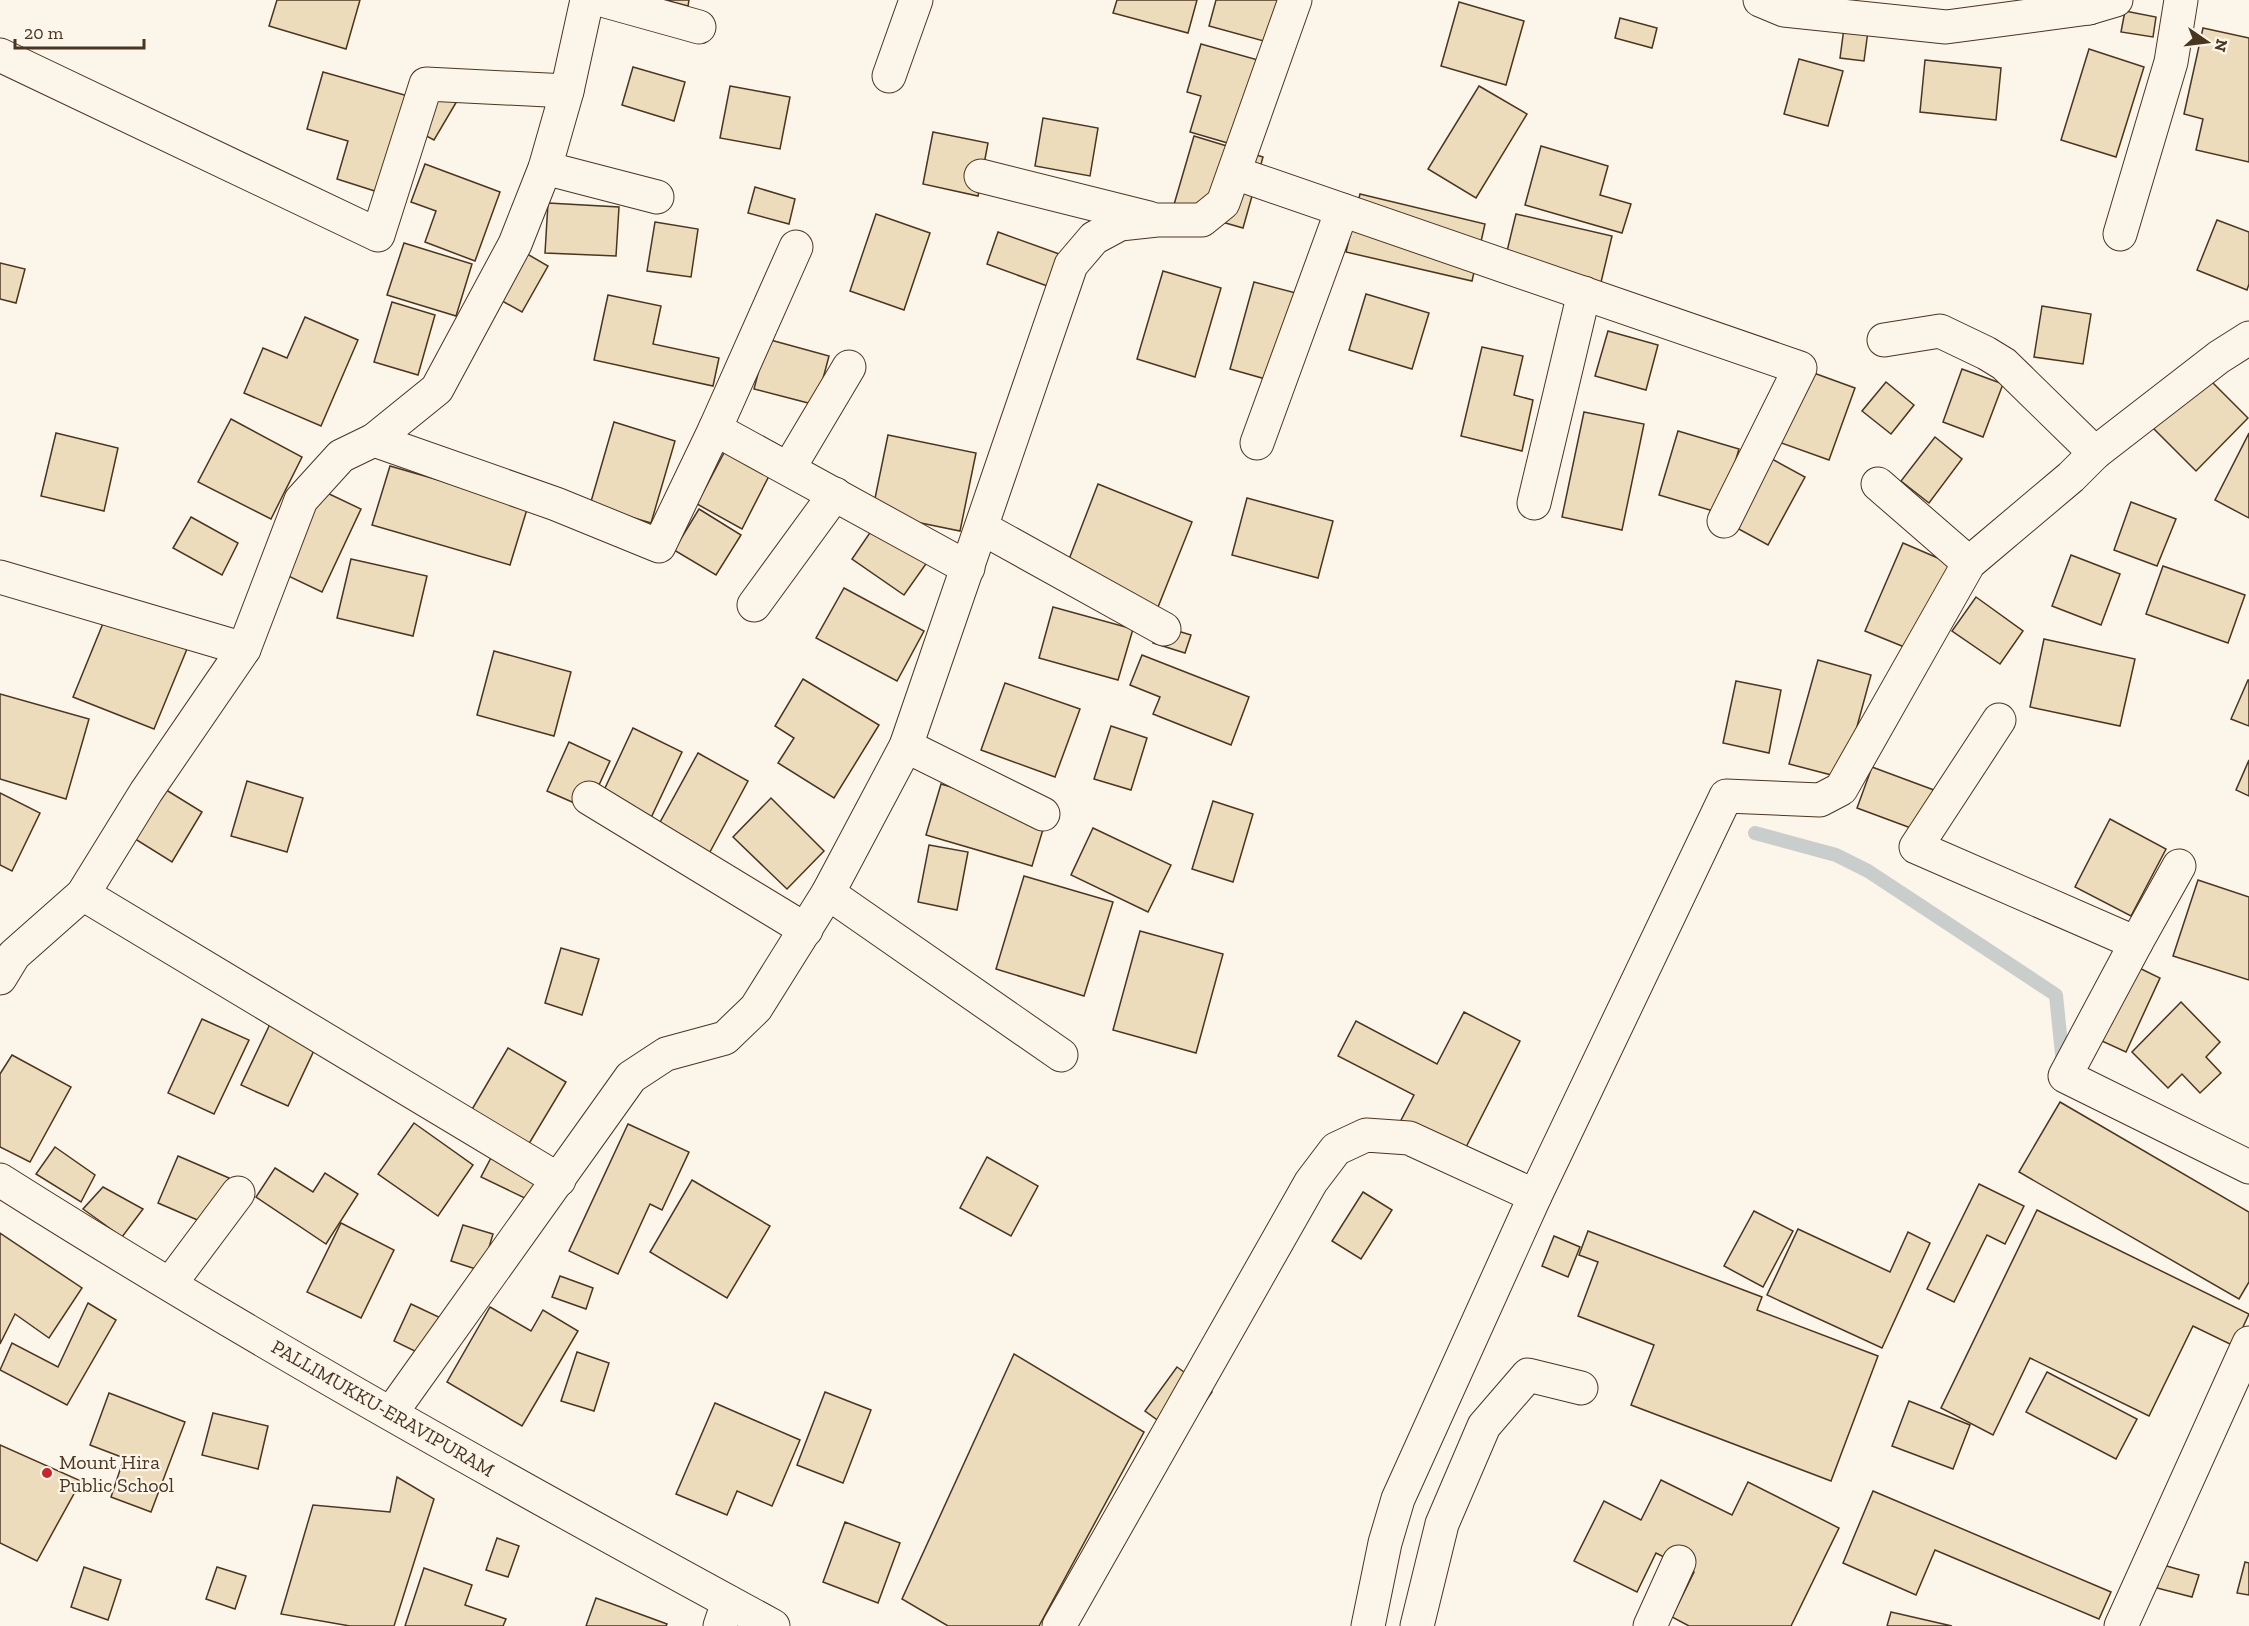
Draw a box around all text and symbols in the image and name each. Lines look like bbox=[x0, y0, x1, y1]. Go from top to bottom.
scale bar bbox=[15, 12, 144, 50]
north arrow bbox=[2177, 12, 2237, 72]
text: 20 m bbox=[24, 22, 64, 44]
text: N bbox=[2210, 37, 2232, 54]
street label: PALLIMUKKU-ERAVIPURAM bbox=[267, 1334, 499, 1482]
place label: Mount Hira Public School bbox=[59, 1450, 174, 1497]
marker: Mount Hira Public School bbox=[40, 1466, 54, 1480]

